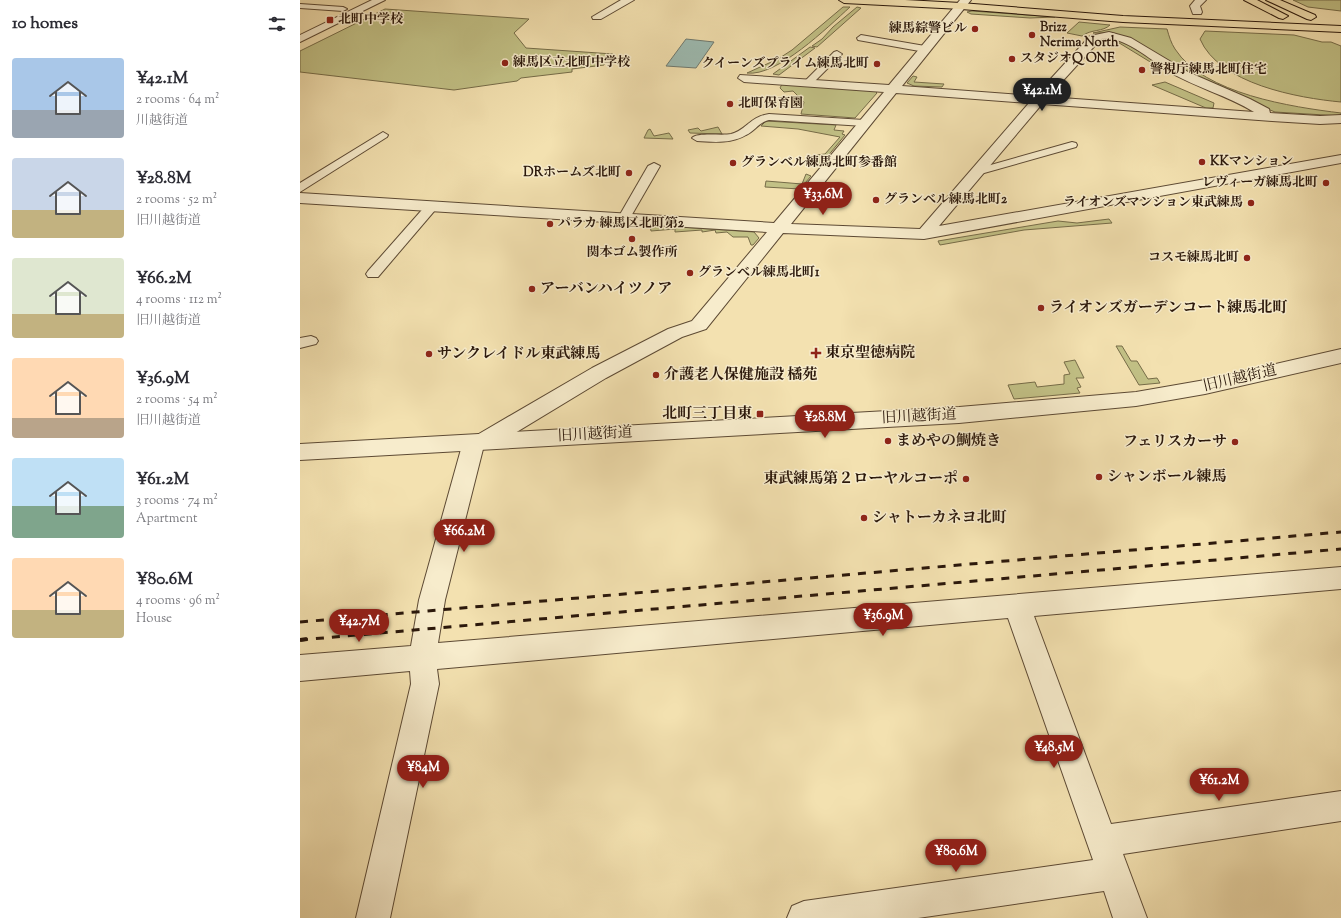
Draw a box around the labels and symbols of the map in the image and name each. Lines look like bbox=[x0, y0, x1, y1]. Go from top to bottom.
place label: 北町中学校 bbox=[338, 11, 404, 29]
marker: 北町中学校 bbox=[325, 15, 335, 25]
place label: Brizz Nerima North bbox=[1040, 19, 1119, 52]
place label: 練馬綜警ビル bbox=[889, 20, 967, 38]
marker: 練馬綜警ビル bbox=[970, 24, 980, 34]
marker: Brizz Nerima North bbox=[1027, 30, 1037, 40]
place label: スタジオQ ONE bbox=[1020, 50, 1115, 68]
place label: 練馬区立北町中学校 bbox=[513, 54, 631, 72]
marker: スタジオQ ONE bbox=[1007, 54, 1017, 64]
place label: クイーンズプライム練馬北町 bbox=[702, 55, 869, 73]
marker: 練馬区立北町中学校 bbox=[500, 58, 510, 68]
marker: クイーンズプライム練馬北町 bbox=[872, 59, 882, 69]
place label: 警視庁練馬北町住宅 bbox=[1150, 61, 1267, 79]
marker: 警視庁練馬北町住宅 bbox=[1137, 65, 1147, 75]
pin: ¥42.1M bbox=[1009, 78, 1075, 112]
place label: 北町保育園 bbox=[738, 95, 803, 113]
marker: 北町保育園 bbox=[725, 99, 735, 109]
place label: KKマンション bbox=[1210, 153, 1293, 171]
place label: グランベル練馬北町参番館 bbox=[741, 154, 897, 172]
marker: KKマンション bbox=[1197, 157, 1207, 167]
marker: グランベル練馬北町参番館 bbox=[728, 158, 738, 168]
place label: DRホームズ北町 bbox=[523, 164, 621, 182]
marker: DRホームズ北町 bbox=[624, 168, 634, 178]
place label: レヴィーガ練馬北町 bbox=[1202, 174, 1318, 192]
marker: レヴィーガ練馬北町 bbox=[1321, 178, 1331, 188]
pin: ¥33.6M bbox=[790, 182, 856, 216]
place label: グランベル練馬北町2 bbox=[884, 191, 1008, 209]
place label: ライオンズマンション東武練馬 bbox=[1063, 194, 1243, 212]
marker: グランベル練馬北町2 bbox=[871, 195, 881, 205]
marker: ライオンズマンション東武練馬 bbox=[1246, 198, 1256, 208]
place label: パラカ 練馬区北町第2 bbox=[558, 215, 685, 233]
marker: パラカ 練馬区北町第2 bbox=[545, 219, 555, 229]
marker: 関本ゴム製作所 bbox=[627, 234, 637, 244]
place label: 関本ゴム製作所 bbox=[586, 244, 678, 262]
place label: コスモ練馬北町 bbox=[1148, 249, 1239, 267]
marker: コスモ練馬北町 bbox=[1242, 253, 1252, 263]
place label: グランベル練馬北町1 bbox=[698, 264, 820, 282]
marker: グランベル練馬北町1 bbox=[685, 268, 695, 278]
place label: アーバンハイツノア bbox=[540, 279, 672, 300]
marker: アーバンハイツノア bbox=[527, 284, 537, 294]
place label: ライオンズガーデンコート練馬北町 bbox=[1049, 298, 1287, 319]
marker: ライオンズガーデンコート練馬北町 bbox=[1036, 303, 1046, 313]
place label: 東京聖徳病院 bbox=[825, 343, 915, 364]
place label: サンクレイドル東武練馬 bbox=[437, 344, 600, 365]
marker: 東京聖徳病院 bbox=[810, 347, 822, 359]
marker: サンクレイドル東武練馬 bbox=[424, 349, 434, 359]
street label: 旧川越街道 bbox=[1201, 360, 1279, 398]
place label: 介護老人保健施設 橘苑 bbox=[664, 365, 817, 386]
marker: 介護老人保健施設 橘苑 bbox=[651, 370, 661, 380]
place label: 北町三丁目東 bbox=[662, 404, 753, 425]
pin: ¥28.8M bbox=[792, 405, 858, 439]
street label: 旧川越街道 bbox=[881, 405, 957, 429]
marker: 北町三丁目東 bbox=[755, 409, 765, 419]
street label: 旧川越街道 bbox=[557, 423, 633, 447]
place label: まめやの鯛焼き bbox=[896, 431, 1001, 452]
place label: フェリスカーサ bbox=[1123, 432, 1227, 453]
marker: まめやの鯛焼き bbox=[883, 436, 893, 446]
marker: フェリスカーサ bbox=[1230, 437, 1240, 447]
place label: シャンボール練馬 bbox=[1107, 467, 1226, 488]
place label: 東武練馬第２ローヤルコーポ bbox=[763, 469, 958, 490]
marker: シャンボール練馬 bbox=[1094, 472, 1104, 482]
marker: 東武練馬第２ローヤルコーポ bbox=[961, 474, 971, 484]
place label: シャトーカネヨ北町 bbox=[872, 508, 1006, 529]
marker: シャトーカネヨ北町 bbox=[859, 513, 869, 523]
pin: ¥66.2M bbox=[431, 519, 497, 553]
pin: ¥36.9M bbox=[850, 603, 916, 637]
pin: ¥42.7M bbox=[326, 609, 392, 643]
pin: ¥48.5M bbox=[1021, 735, 1087, 769]
pin: ¥84M bbox=[399, 755, 447, 789]
pin: ¥61.2M bbox=[1186, 768, 1252, 802]
pin: ¥80.6M bbox=[923, 839, 989, 873]

